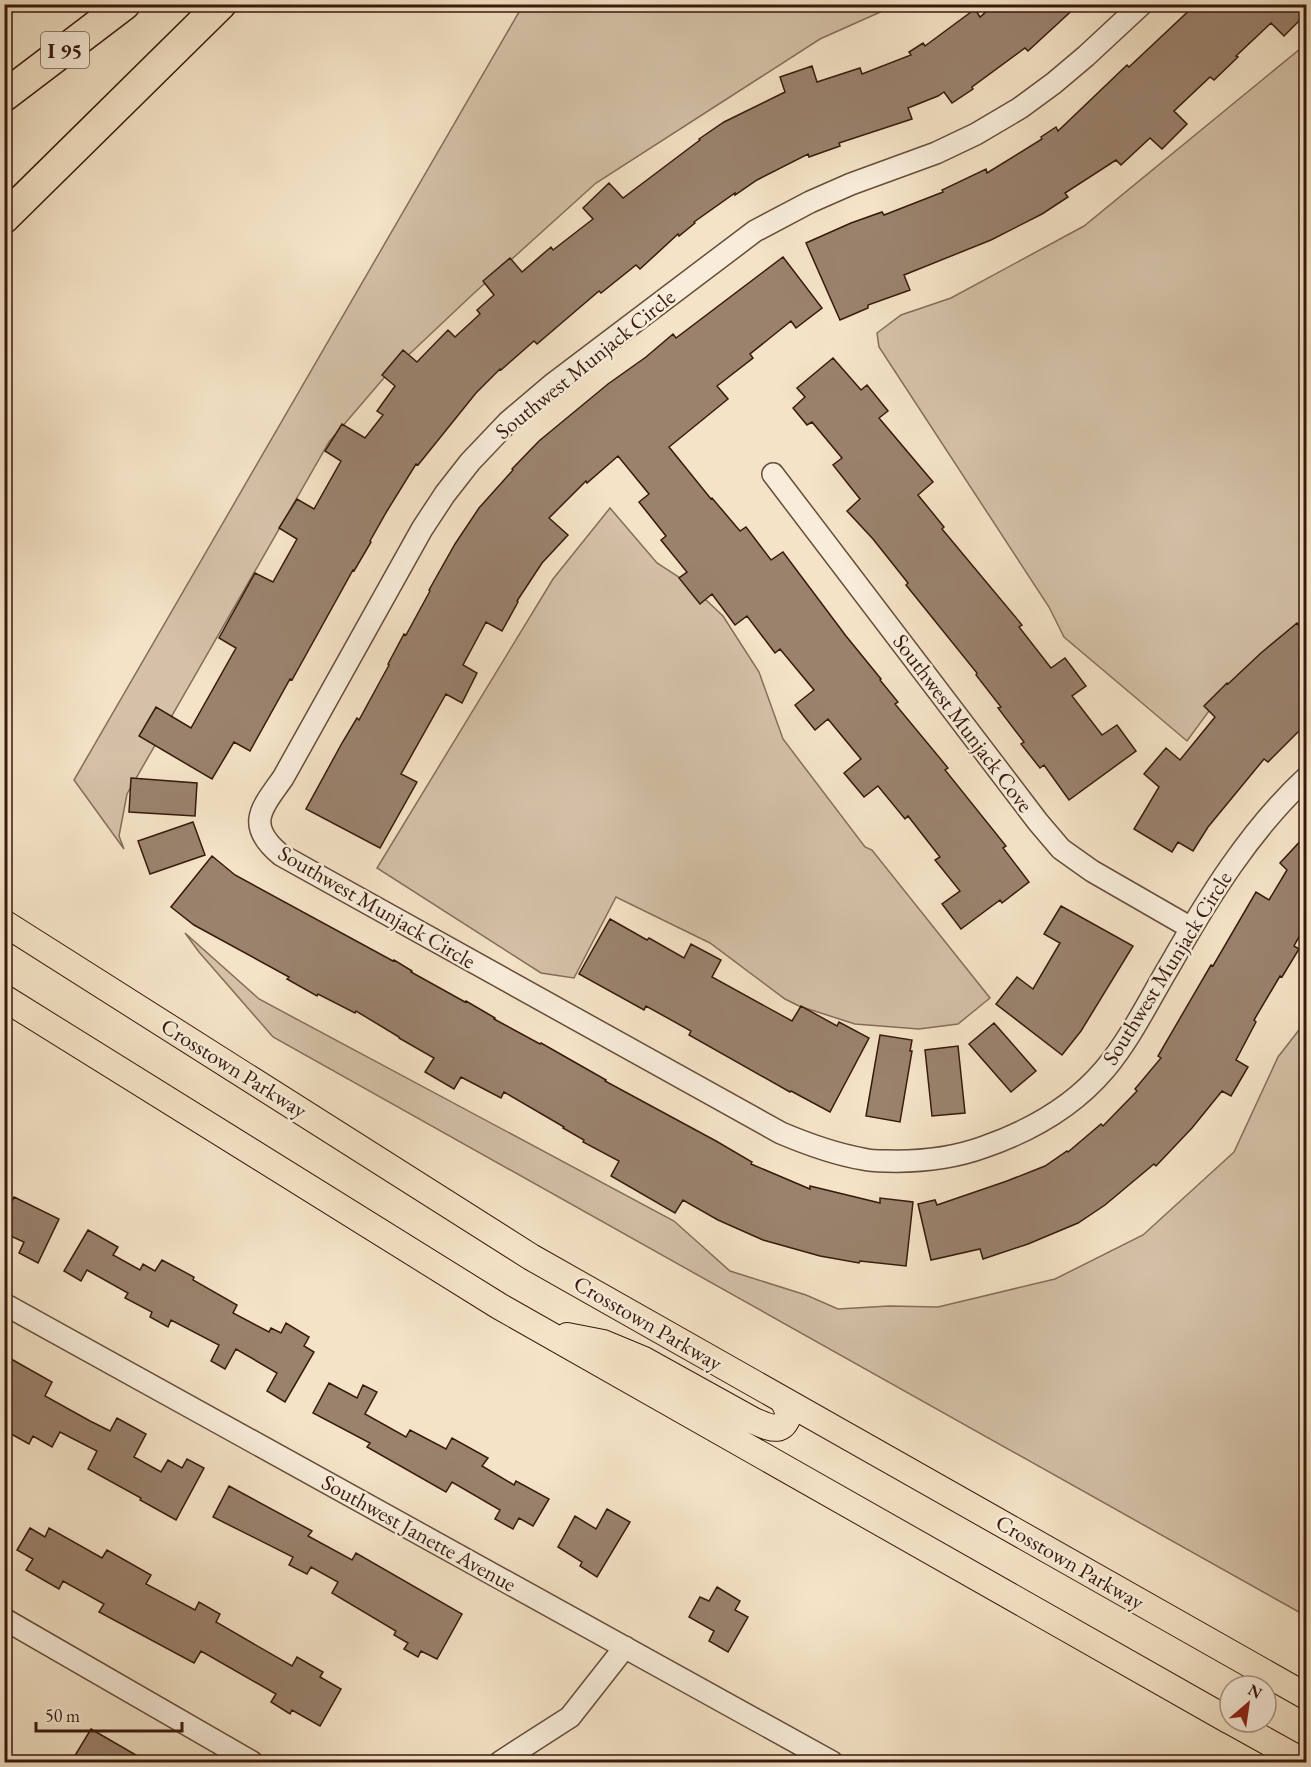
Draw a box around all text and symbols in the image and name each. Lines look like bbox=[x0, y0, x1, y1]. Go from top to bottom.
road number: I 95 bbox=[41, 32, 89, 68]
street label: Southwest Munjack Circle bbox=[489, 282, 681, 446]
street label: Southwest Munjack Cove bbox=[886, 628, 1040, 818]
street label: Southwest Munjack Circle bbox=[273, 839, 481, 976]
street label: Southwest Munjack Circle bbox=[1095, 865, 1239, 1070]
street label: Crosstown Parkway bbox=[155, 1011, 313, 1125]
street label: Crosstown Parkway bbox=[568, 1269, 728, 1378]
street label: Southwest Janette Avenue bbox=[317, 1467, 522, 1599]
street label: Crosstown Parkway bbox=[990, 1508, 1150, 1617]
north arrow bbox=[1218, 1674, 1278, 1734]
text: N bbox=[1244, 1679, 1266, 1704]
scale bar bbox=[36, 1695, 182, 1733]
text: 50 m bbox=[45, 1704, 80, 1727]

